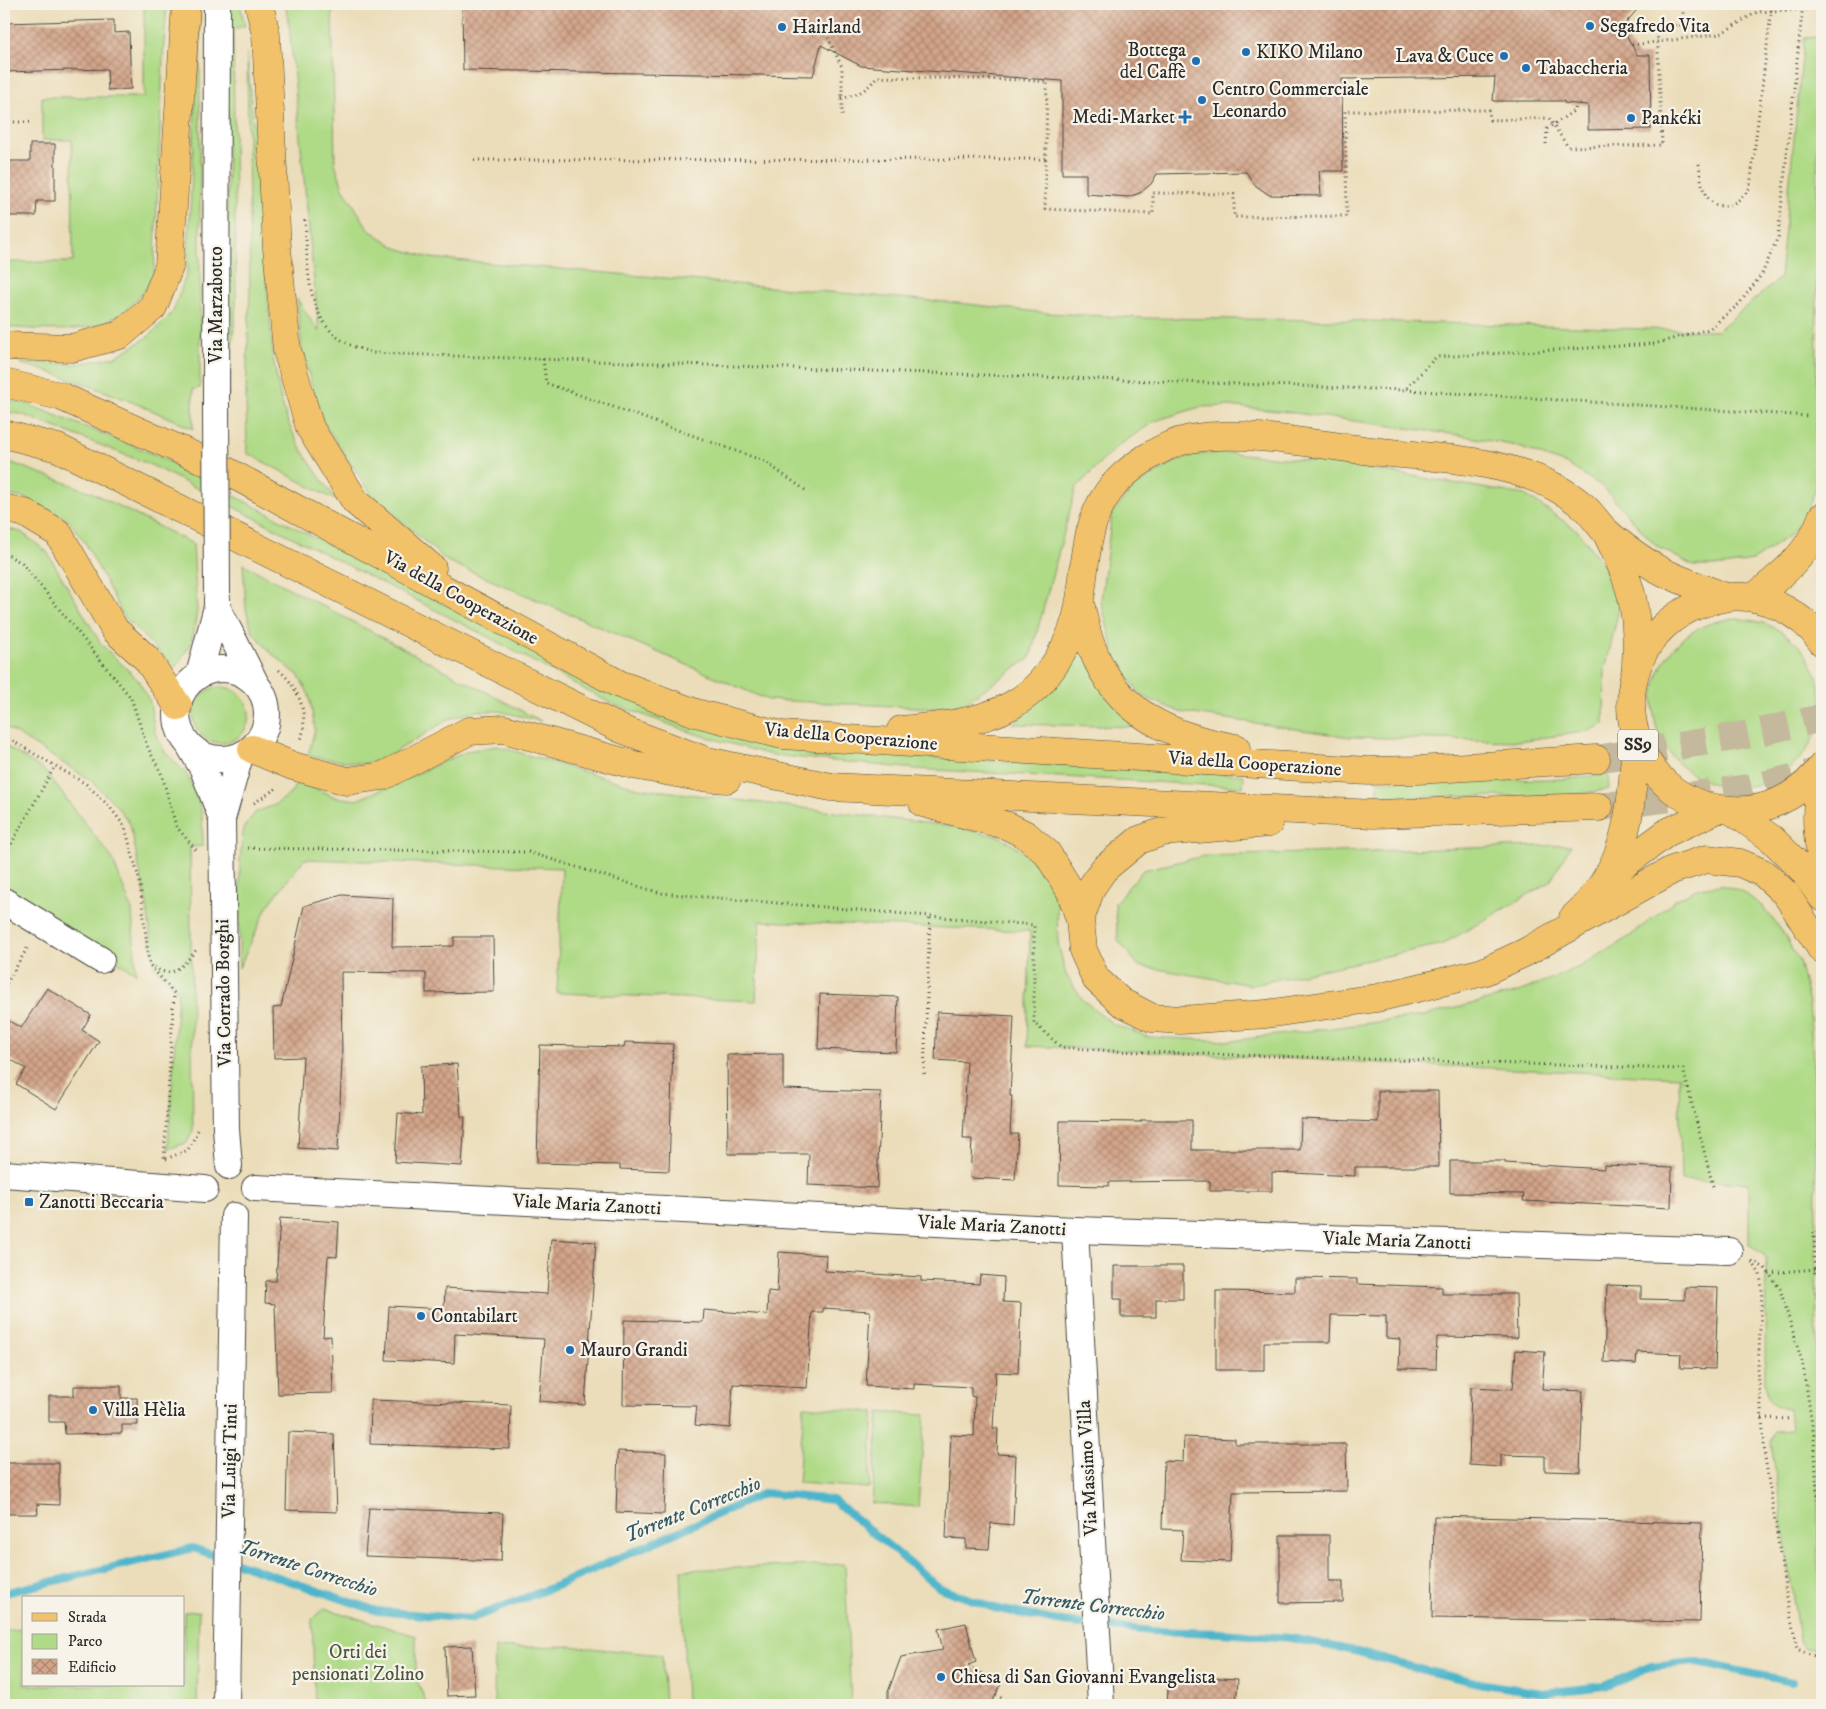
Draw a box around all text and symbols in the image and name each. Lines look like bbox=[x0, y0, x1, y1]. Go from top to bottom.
place label: Segafredo Vita bbox=[1600, 15, 1710, 38]
place label: Hairland bbox=[792, 16, 862, 39]
marker: Segafredo Vita bbox=[1584, 20, 1596, 32]
marker: Hairland bbox=[776, 21, 788, 33]
place label: Bottega del Caffè bbox=[1120, 39, 1186, 84]
place label: KIKO Milano bbox=[1256, 41, 1363, 64]
place label: Lava & Cuce bbox=[1395, 45, 1494, 68]
marker: KIKO Milano bbox=[1240, 46, 1252, 58]
marker: Lava & Cuce bbox=[1498, 50, 1510, 62]
marker: Bottega del Caffè bbox=[1190, 55, 1202, 67]
place label: Tabaccheria bbox=[1536, 57, 1628, 80]
marker: Tabaccheria bbox=[1520, 62, 1532, 74]
place label: Centro Commerciale Leonardo bbox=[1212, 78, 1369, 123]
marker: Centro Commerciale Leonardo bbox=[1196, 94, 1208, 106]
place label: Medi-Market bbox=[1072, 106, 1175, 129]
place label: Pankéki bbox=[1641, 107, 1702, 130]
marker: Medi-Market bbox=[1179, 111, 1191, 123]
marker: Pankéki bbox=[1625, 112, 1637, 124]
street label: Via Marzabotto bbox=[205, 246, 228, 365]
street label: Via della Cooperazione bbox=[379, 545, 543, 650]
street label: Via della Cooperazione bbox=[763, 718, 939, 756]
road number: SS9 bbox=[1618, 730, 1658, 760]
street label: Via della Cooperazione bbox=[1167, 746, 1343, 782]
street label: Via Corrado Borghi bbox=[211, 919, 237, 1068]
street label: Viale Maria Zanotti bbox=[511, 1190, 662, 1220]
place label: Zanotti Beccaria bbox=[39, 1191, 164, 1214]
marker: Zanotti Beccaria bbox=[23, 1196, 35, 1208]
street label: Viale Maria Zanotti bbox=[916, 1211, 1067, 1241]
street label: Viale Maria Zanotti bbox=[1321, 1227, 1472, 1255]
place label: Contabilart bbox=[431, 1305, 518, 1328]
marker: Contabilart bbox=[415, 1310, 427, 1322]
place label: Mauro Grandi bbox=[580, 1339, 688, 1362]
marker: Mauro Grandi bbox=[564, 1344, 576, 1356]
place label: Villa Hèlia bbox=[102, 1399, 186, 1422]
street label: Via Massimo Villa bbox=[1073, 1400, 1103, 1537]
street label: Via Luigi Tinti bbox=[217, 1403, 243, 1520]
marker: Villa Hèlia bbox=[87, 1404, 99, 1416]
water label: Torrente Correcchio bbox=[621, 1471, 765, 1549]
water label: Torrente Correcchio bbox=[235, 1535, 381, 1603]
water label: Torrente Correcchio bbox=[1020, 1585, 1166, 1627]
legend bbox=[22, 1596, 185, 1686]
text: Strada bbox=[68, 1608, 107, 1627]
text: Parco bbox=[68, 1632, 102, 1651]
park label: Orti dei pensionati Zolino bbox=[291, 1641, 424, 1686]
text: Edificio bbox=[68, 1658, 116, 1677]
place label: Chiesa di San Giovanni Evangelista bbox=[951, 1666, 1216, 1689]
marker: Chiesa di San Giovanni Evangelista bbox=[935, 1671, 947, 1683]

